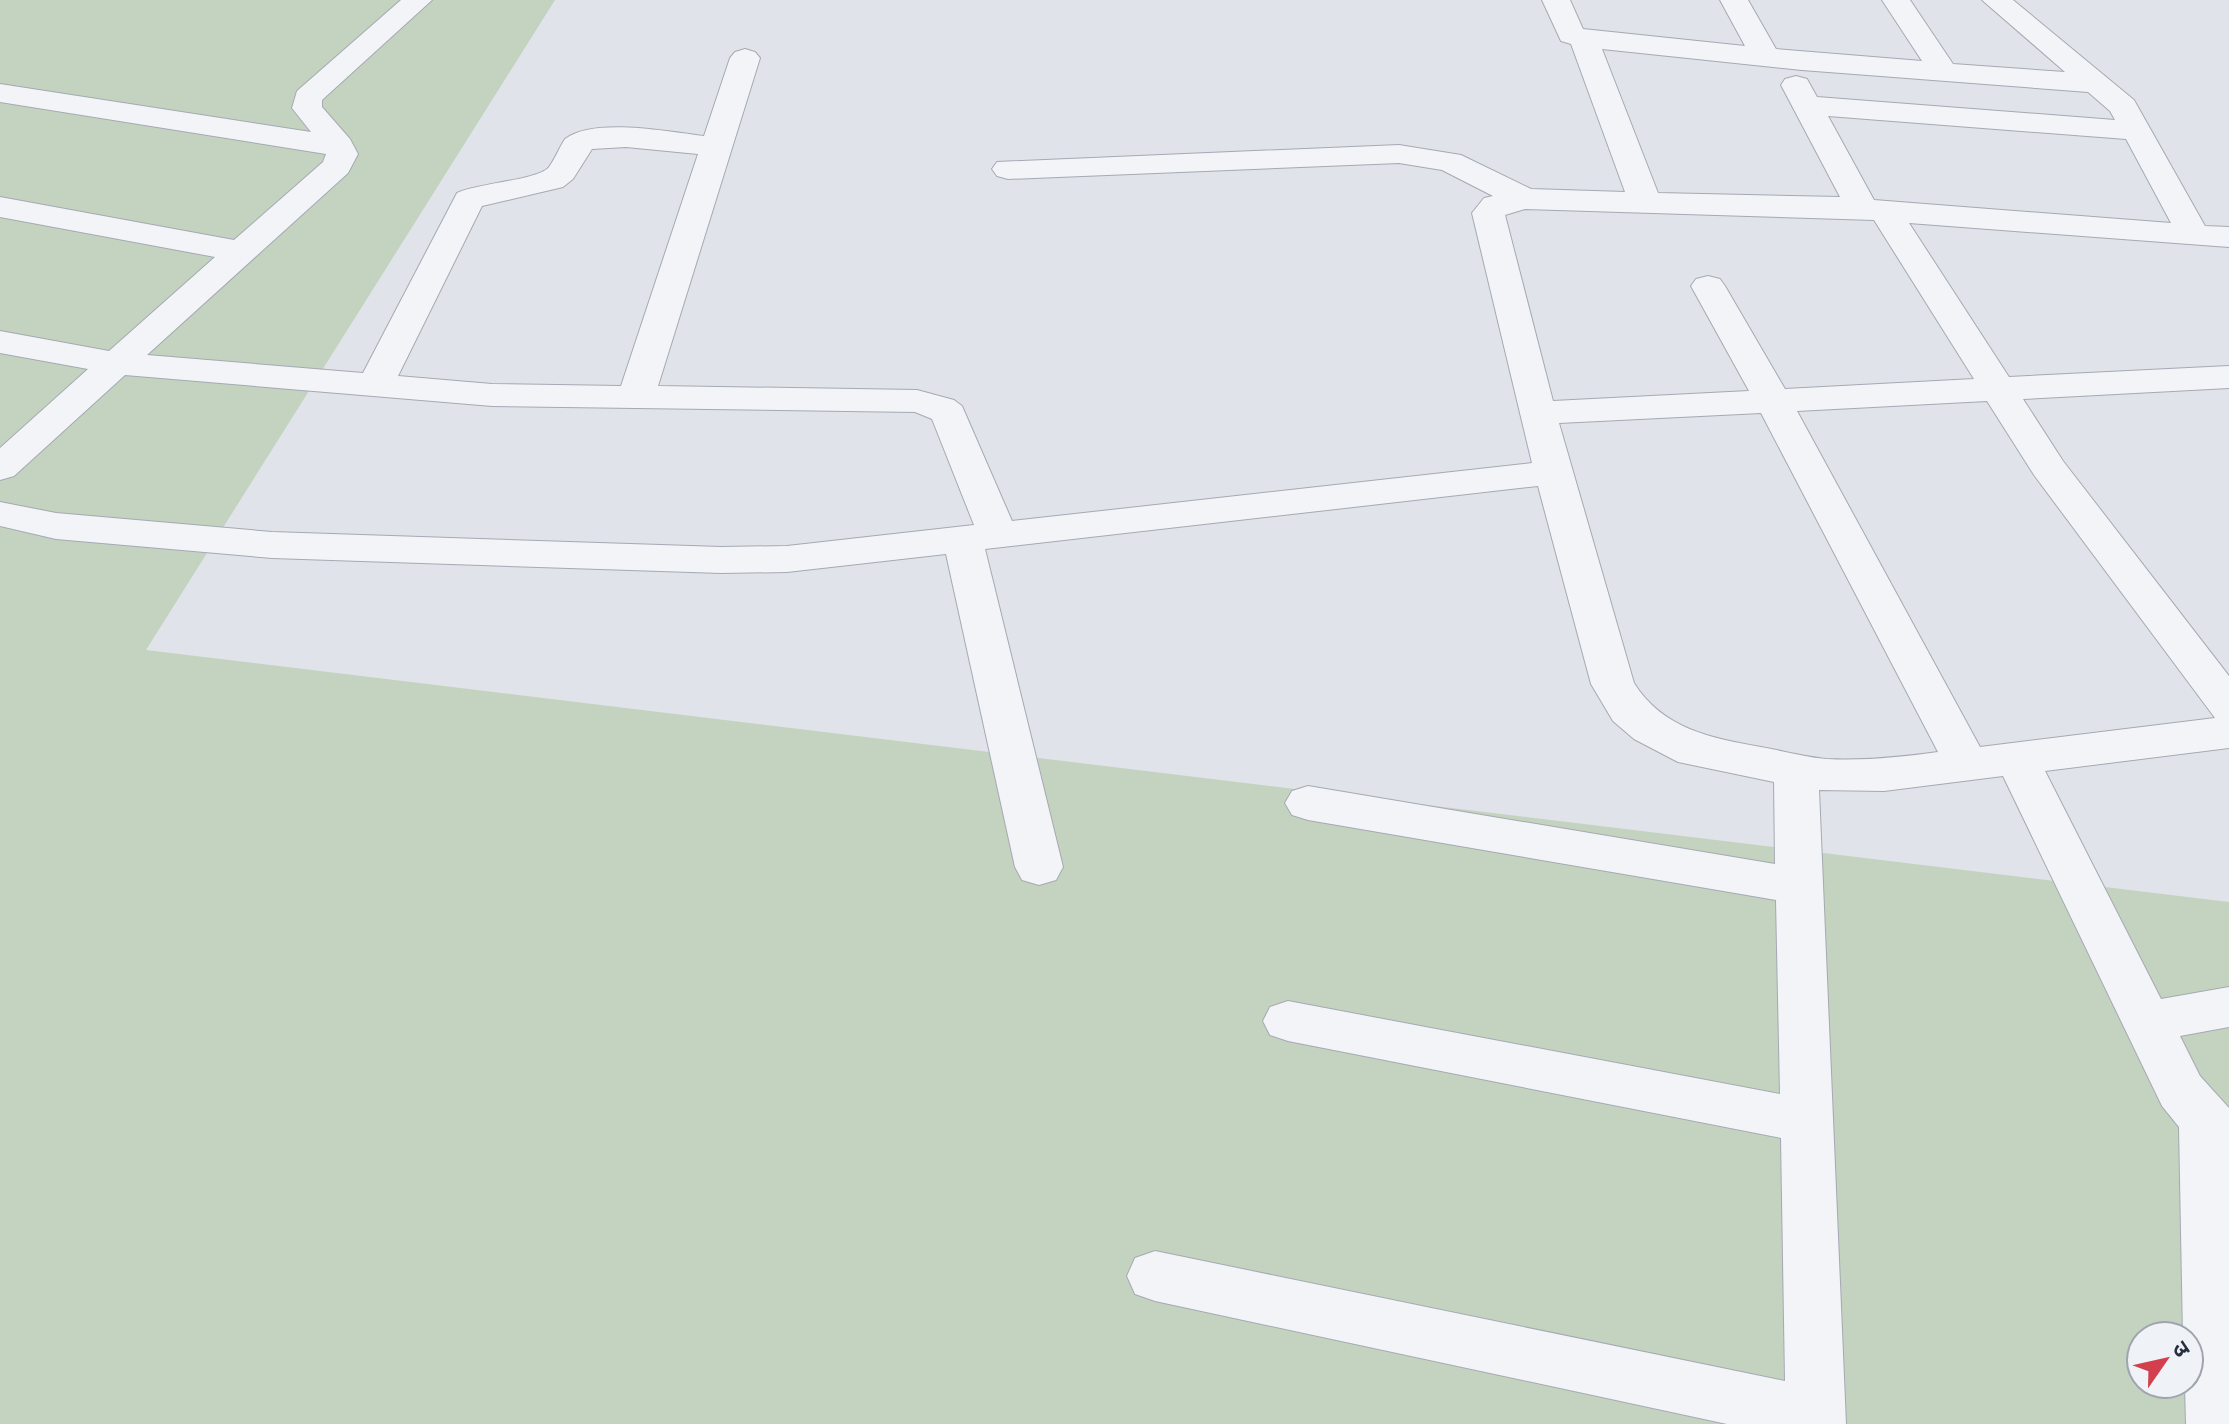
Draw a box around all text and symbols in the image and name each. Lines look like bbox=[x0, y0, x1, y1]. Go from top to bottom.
north arrow bbox=[2125, 1320, 2205, 1400]
text: उ bbox=[2166, 1336, 2197, 1363]

